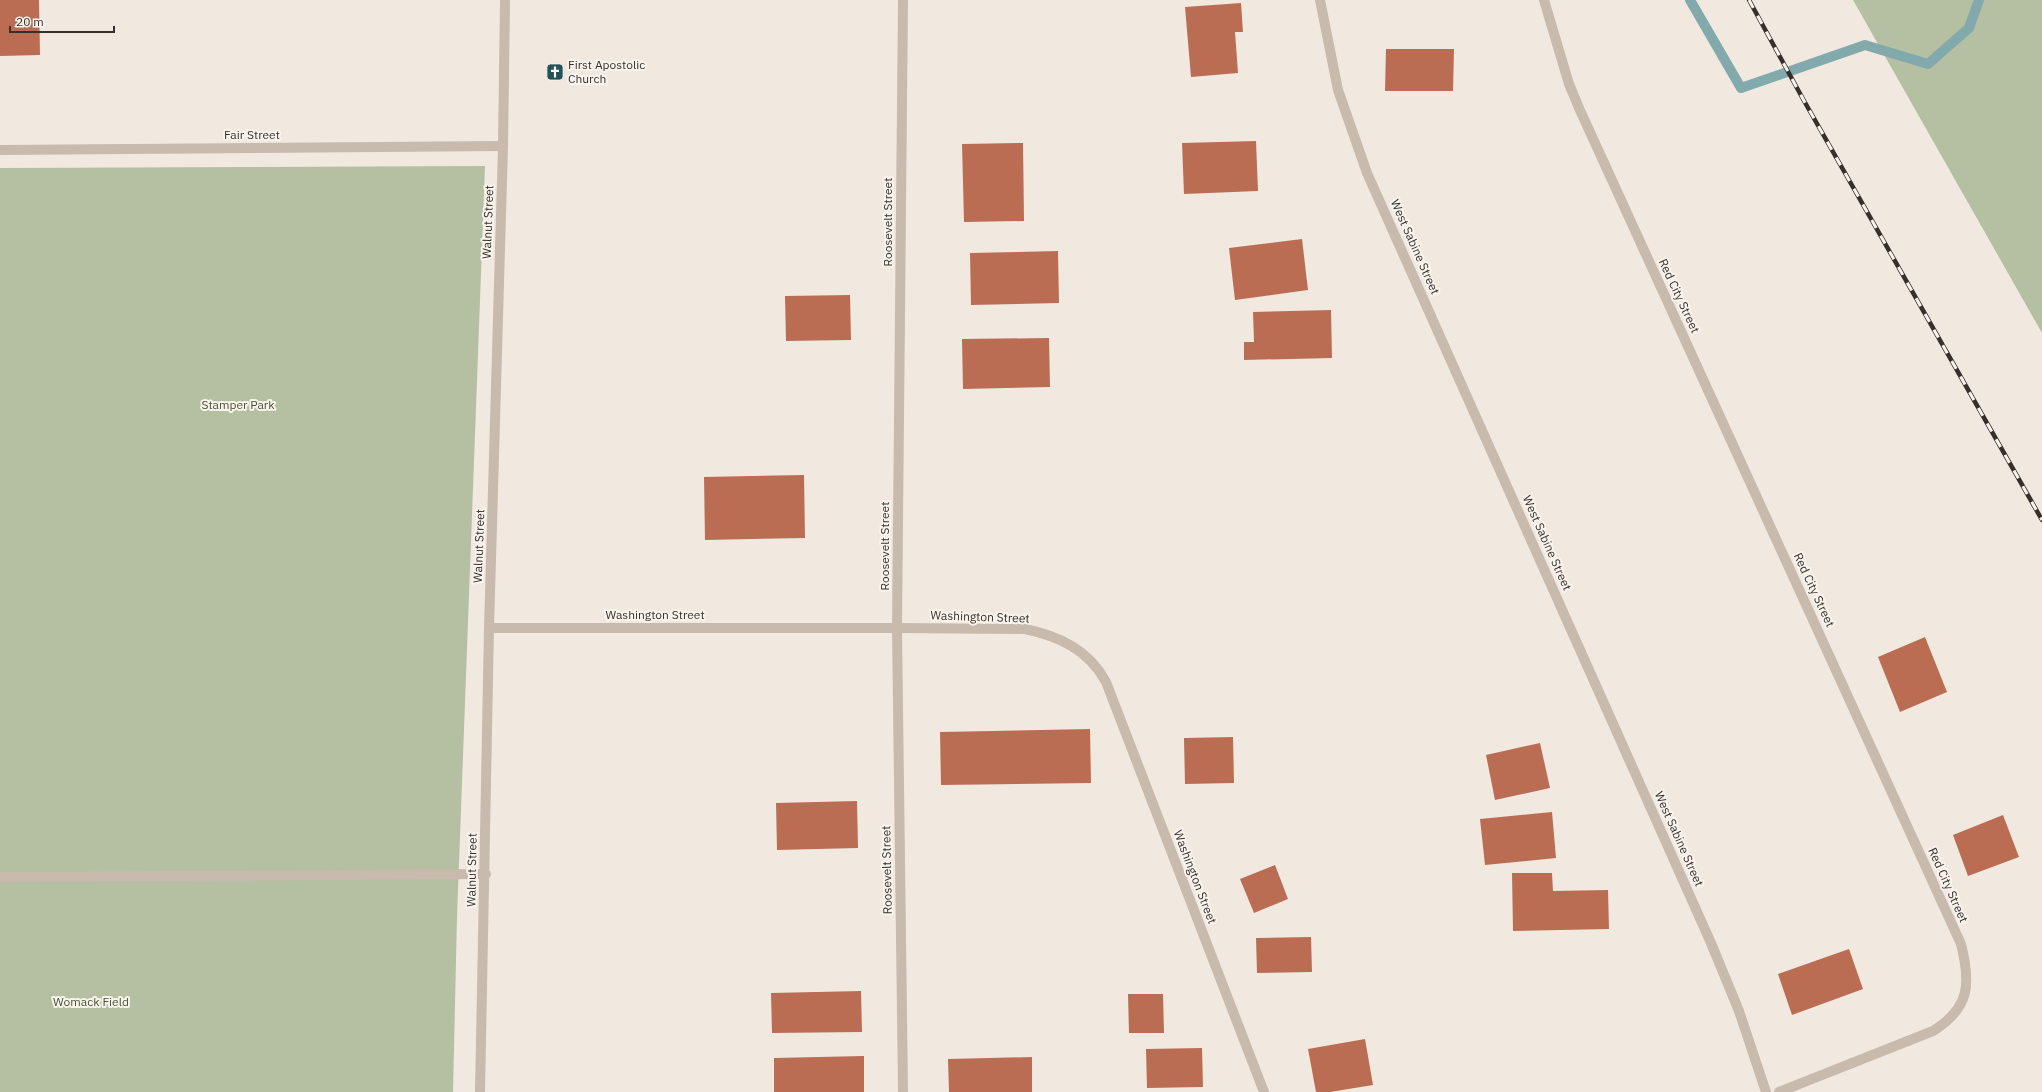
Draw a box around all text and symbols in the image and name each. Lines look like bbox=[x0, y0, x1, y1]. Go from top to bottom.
scale bar bbox=[10, 8, 114, 34]
text: 20 m bbox=[16, 14, 44, 29]
place label: First Apostolic Church bbox=[568, 57, 645, 86]
church icon: First Apostolic Church bbox=[545, 62, 565, 82]
street label: Fair Street bbox=[224, 127, 280, 142]
street label: Roosevelt Street bbox=[880, 178, 895, 266]
street label: Walnut Street bbox=[479, 185, 496, 259]
street label: West Sabine Street bbox=[1388, 197, 1443, 297]
street label: Red City Street bbox=[1656, 256, 1703, 335]
park label: Stamper Park bbox=[201, 397, 275, 412]
street label: West Sabine Street bbox=[1520, 493, 1575, 593]
street label: Roosevelt Street bbox=[877, 502, 892, 590]
street label: Walnut Street bbox=[470, 509, 487, 583]
street label: Red City Street bbox=[1791, 550, 1838, 629]
street label: Washington Street bbox=[605, 607, 705, 622]
street label: Washington Street bbox=[930, 607, 1030, 626]
street label: West Sabine Street bbox=[1652, 789, 1707, 889]
street label: Roosevelt Street bbox=[878, 825, 895, 915]
street label: Washington Street bbox=[1171, 828, 1220, 926]
street label: Walnut Street bbox=[463, 833, 480, 907]
street label: Red City Street bbox=[1925, 845, 1972, 925]
park label: Womack Field bbox=[53, 994, 129, 1009]

